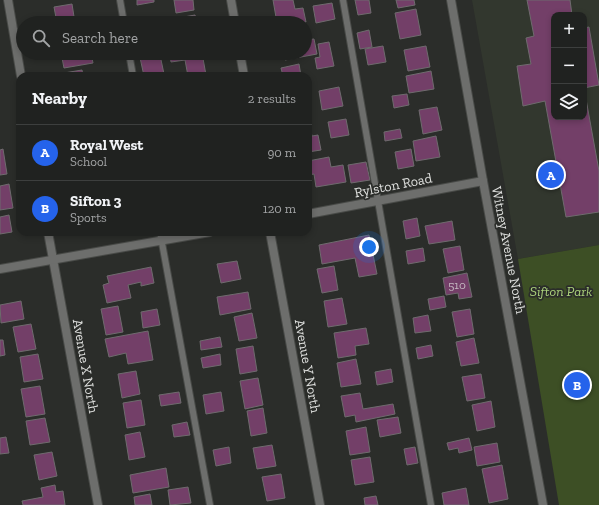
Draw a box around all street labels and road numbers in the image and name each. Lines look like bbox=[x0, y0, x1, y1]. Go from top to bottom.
street label: Rylston Road bbox=[353, 170, 434, 201]
street label: Witney Avenue North bbox=[488, 185, 529, 315]
street label: Avenue X North bbox=[69, 318, 102, 415]
street label: Avenue Y North bbox=[291, 318, 324, 414]

